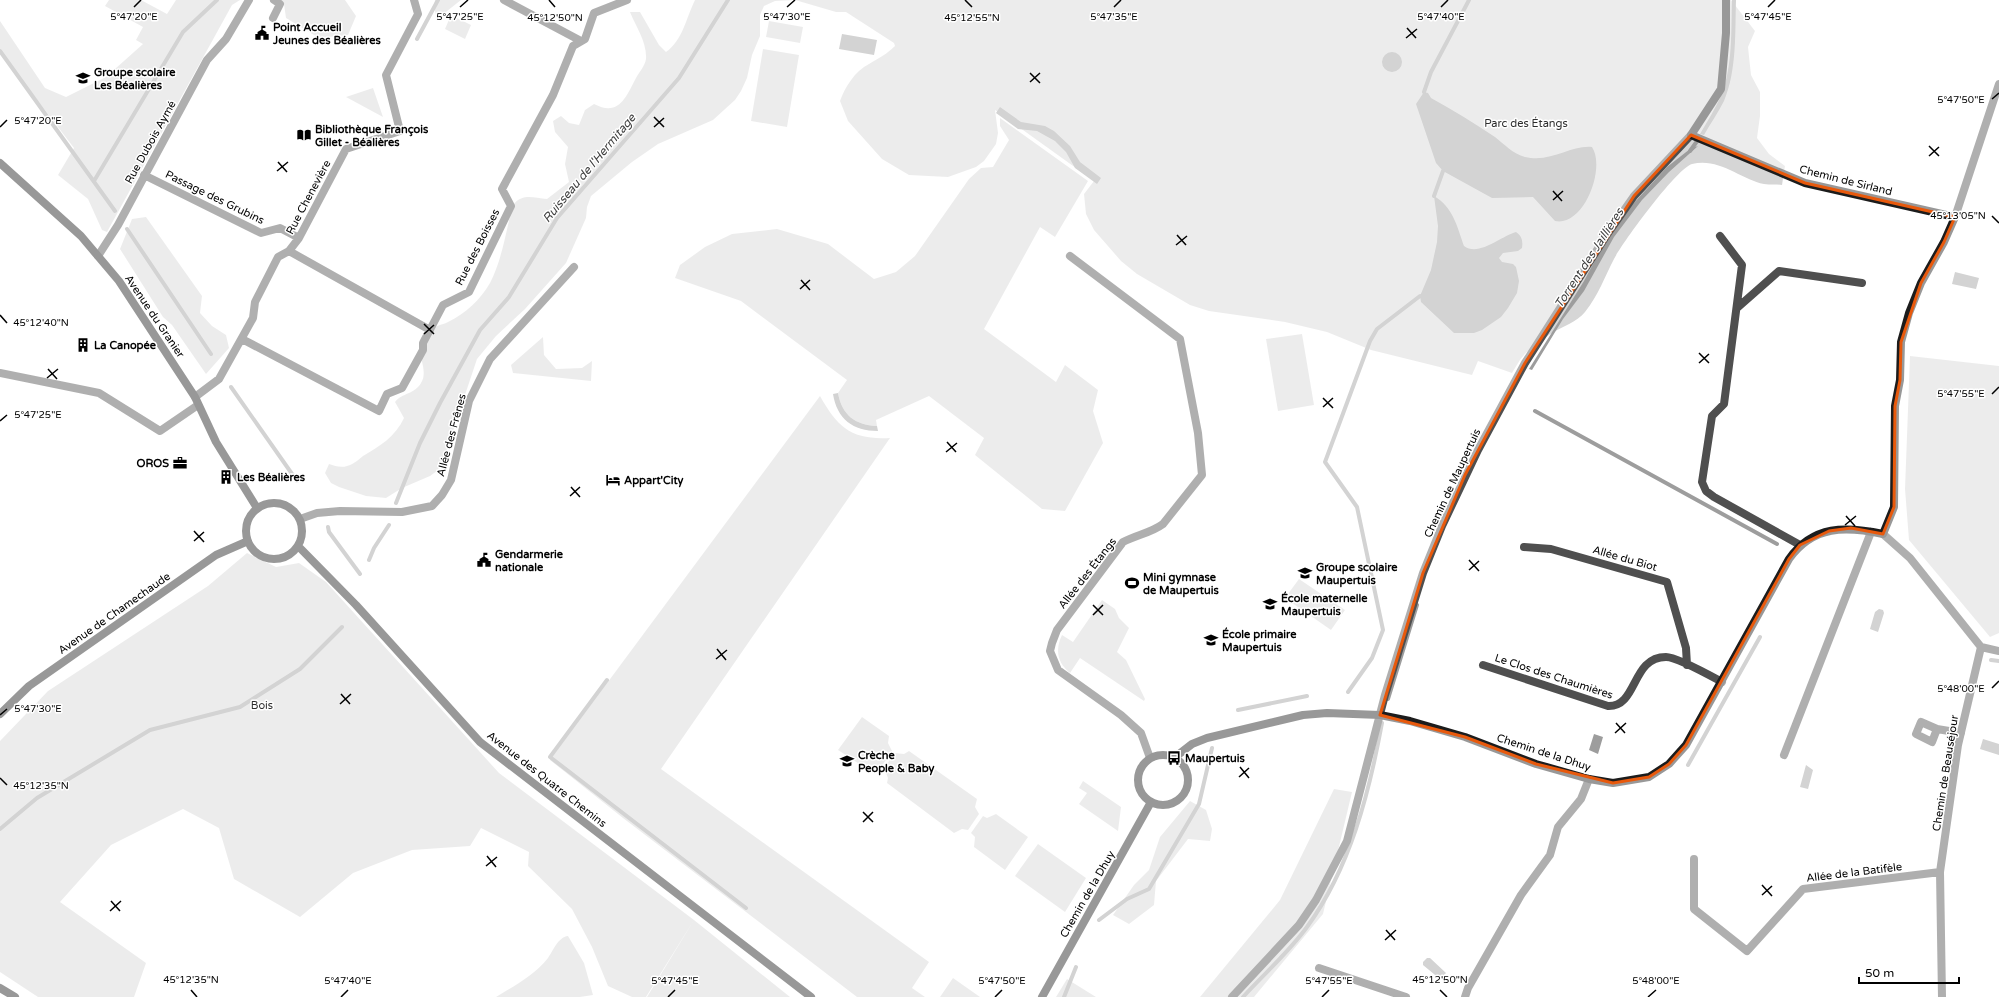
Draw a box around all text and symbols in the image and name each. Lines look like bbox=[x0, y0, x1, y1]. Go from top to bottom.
text: 5°47'20"E bbox=[110, 11, 158, 23]
text: 5°47'25"E bbox=[436, 11, 484, 23]
text: 5°47'30"E bbox=[763, 11, 811, 23]
text: 5°47'35"E bbox=[1090, 11, 1138, 23]
text: 5°47'40"E bbox=[1417, 11, 1465, 23]
text: 5°47'45"E bbox=[1744, 11, 1792, 23]
text: 45°12'50"N bbox=[527, 12, 583, 24]
text: 45°12'55"N bbox=[944, 12, 1000, 24]
place label: Point Accueil Jeunes des Béalières bbox=[272, 21, 381, 47]
public building icon: Point Accueil Jeunes des Béalières bbox=[254, 25, 270, 41]
place label: Groupe scolaire Les Béalières bbox=[94, 66, 176, 92]
school or university icon: Groupe scolaire Les Béalières bbox=[75, 70, 91, 86]
text: 5°47'50"E bbox=[1937, 94, 1985, 106]
street label: Rue Dubois Aymé bbox=[122, 98, 179, 186]
water label: Ruisseau de l'Hermitage bbox=[539, 110, 639, 225]
text: 5°47'20"E bbox=[14, 115, 62, 127]
park label: Parc des Étangs bbox=[1484, 116, 1568, 130]
place label: Bibliothèque François Gillet - Béalières bbox=[315, 123, 429, 149]
library icon: Bibliothèque François Gillet - Béalières bbox=[296, 127, 312, 143]
street label: Rue Chenevière bbox=[283, 158, 333, 237]
street label: Chemin de Sirland bbox=[1798, 163, 1894, 198]
street label: Passage des Grubins bbox=[163, 168, 266, 227]
water label: Torrent des Jaillières bbox=[1552, 205, 1627, 310]
street label: Rue des Boisses bbox=[453, 207, 502, 288]
text: 45°13'05"N bbox=[1930, 210, 1986, 222]
street label: Avenue du Granier bbox=[122, 272, 188, 361]
text: 45°12'40"N bbox=[13, 317, 69, 329]
building icon: La Canopée bbox=[75, 337, 91, 353]
place label: La Canopée bbox=[94, 339, 157, 353]
text: 5°47'55"E bbox=[1937, 388, 1985, 400]
street label: Allée des Frênes bbox=[434, 392, 469, 478]
text: 5°47'25"E bbox=[14, 409, 62, 421]
street label: Chemin de Maupertuis bbox=[1421, 427, 1483, 540]
office icon: OROS bbox=[172, 455, 188, 471]
place label: OROS bbox=[137, 457, 169, 470]
building icon: Les Béalières bbox=[218, 469, 234, 485]
place label: Les Béalières bbox=[237, 471, 306, 484]
hotel icon: Appart'City bbox=[605, 472, 621, 488]
place label: Appart'City bbox=[624, 474, 684, 488]
street label: Allée des Étangs bbox=[1055, 535, 1119, 611]
street label: Allée du Biot bbox=[1591, 543, 1659, 574]
place label: Gendarmerie nationale bbox=[495, 548, 564, 574]
public building icon: Gendarmerie nationale bbox=[476, 552, 492, 568]
place label: Groupe scolaire Maupertuis bbox=[1316, 561, 1398, 588]
school or university icon: Groupe scolaire Maupertuis bbox=[1297, 565, 1313, 581]
street label: Avenue de Chamechaude bbox=[56, 570, 173, 657]
place label: Mini gymnase de Maupertuis bbox=[1143, 571, 1220, 598]
sports icon: Mini gymnase de Maupertuis bbox=[1124, 575, 1140, 591]
place label: École maternelle Maupertuis bbox=[1281, 591, 1368, 619]
school or university icon: École maternelle Maupertuis bbox=[1262, 596, 1278, 612]
place label: École primaire Maupertuis bbox=[1222, 627, 1297, 655]
school or university icon: École primaire Maupertuis bbox=[1203, 632, 1219, 648]
street label: Le Clos des Chaumières bbox=[1493, 651, 1615, 702]
text: 5°48'00"E bbox=[1937, 683, 1985, 695]
park label: Bois bbox=[251, 699, 273, 712]
text: 5°47'30"E bbox=[14, 703, 62, 715]
street label: Chemin de Beauséjour bbox=[1930, 713, 1961, 832]
street label: Avenue des Quatre Chemins bbox=[484, 729, 609, 830]
street label: Chemin de la Dhuy bbox=[1495, 731, 1593, 774]
place label: Crèche People & Baby bbox=[858, 749, 934, 776]
bus stop icon: Maupertuis bbox=[1166, 750, 1182, 766]
place label: Maupertuis bbox=[1185, 752, 1245, 766]
school or university icon: Crèche People & Baby bbox=[839, 753, 855, 769]
text: 45°12'35"N bbox=[13, 780, 69, 792]
street label: Chemin de la Dhuy bbox=[1057, 848, 1118, 940]
street label: Allée de la Batifèle bbox=[1805, 860, 1903, 885]
scale bar bbox=[1859, 959, 1959, 985]
text: 50 m bbox=[1865, 966, 1894, 980]
text: 45°12'35"N bbox=[163, 974, 219, 986]
text: 45°12'50"N bbox=[1412, 974, 1468, 986]
text: 5°47'40"E bbox=[324, 975, 372, 987]
text: 5°47'45"E bbox=[651, 975, 699, 987]
text: 5°47'50"E bbox=[978, 975, 1026, 987]
text: 5°47'55"E bbox=[1305, 975, 1353, 987]
text: 5°48'00"E bbox=[1632, 975, 1680, 987]

